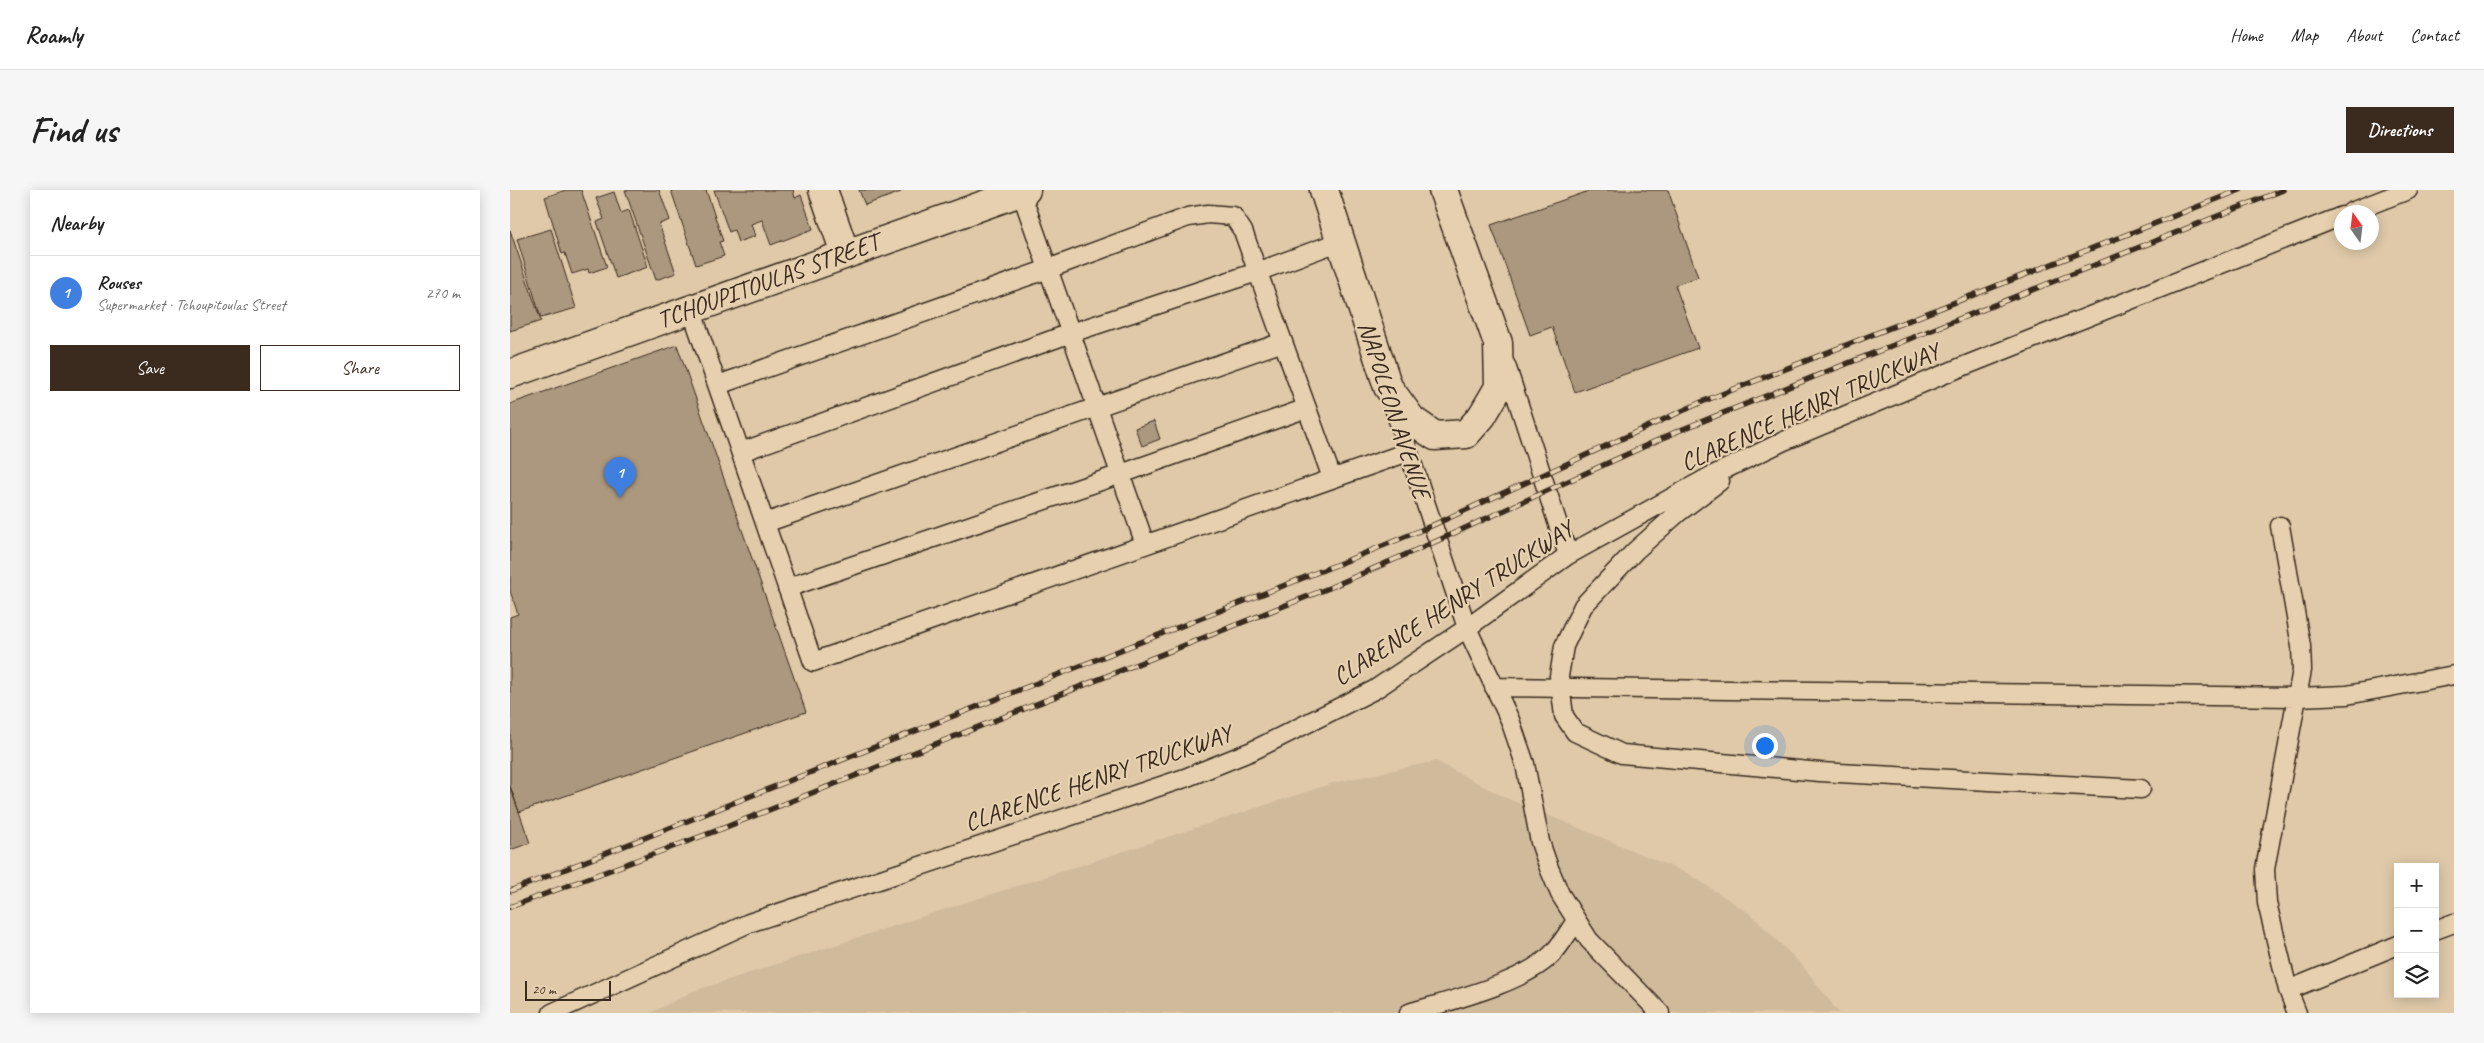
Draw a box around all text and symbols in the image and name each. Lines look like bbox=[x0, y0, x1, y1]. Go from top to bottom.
text: Roamly bbox=[25, 20, 82, 50]
text: Home bbox=[2230, 24, 2263, 46]
text: Map bbox=[2291, 24, 2318, 46]
text: About bbox=[2346, 24, 2382, 46]
text: Contact bbox=[2410, 24, 2459, 46]
button: Directions bbox=[2346, 107, 2454, 153]
text: Find us bbox=[30, 108, 117, 153]
north arrow bbox=[2334, 205, 2379, 250]
text: Nearby bbox=[50, 210, 103, 236]
street label: TCHOUPITOULAS STREET bbox=[653, 224, 889, 336]
text: Rouses bbox=[97, 271, 141, 295]
text: 1 bbox=[62, 283, 70, 303]
text: 270 m bbox=[426, 283, 460, 303]
text: Supermarket · Tchoupitoulas Street bbox=[97, 295, 286, 315]
street label: NAPOLEON AVENUE bbox=[1350, 317, 1439, 506]
street label: CLARENCE HENRY TRUCKWAY bbox=[1675, 334, 1948, 479]
button: Save bbox=[50, 345, 250, 391]
button: Share bbox=[260, 345, 460, 391]
pin: 1 bbox=[604, 457, 636, 498]
street label: CLARENCE HENRY TRUCKWAY bbox=[1327, 511, 1582, 693]
street label: CLARENCE HENRY TRUCKWAY bbox=[960, 716, 1239, 839]
your location bbox=[1752, 733, 1778, 759]
map controls bbox=[2394, 863, 2439, 998]
button: + bbox=[2394, 863, 2439, 908]
button: − bbox=[2394, 908, 2439, 953]
button: layers bbox=[2394, 953, 2439, 998]
scale bar bbox=[525, 978, 611, 1001]
text: 20 m bbox=[532, 981, 556, 998]

